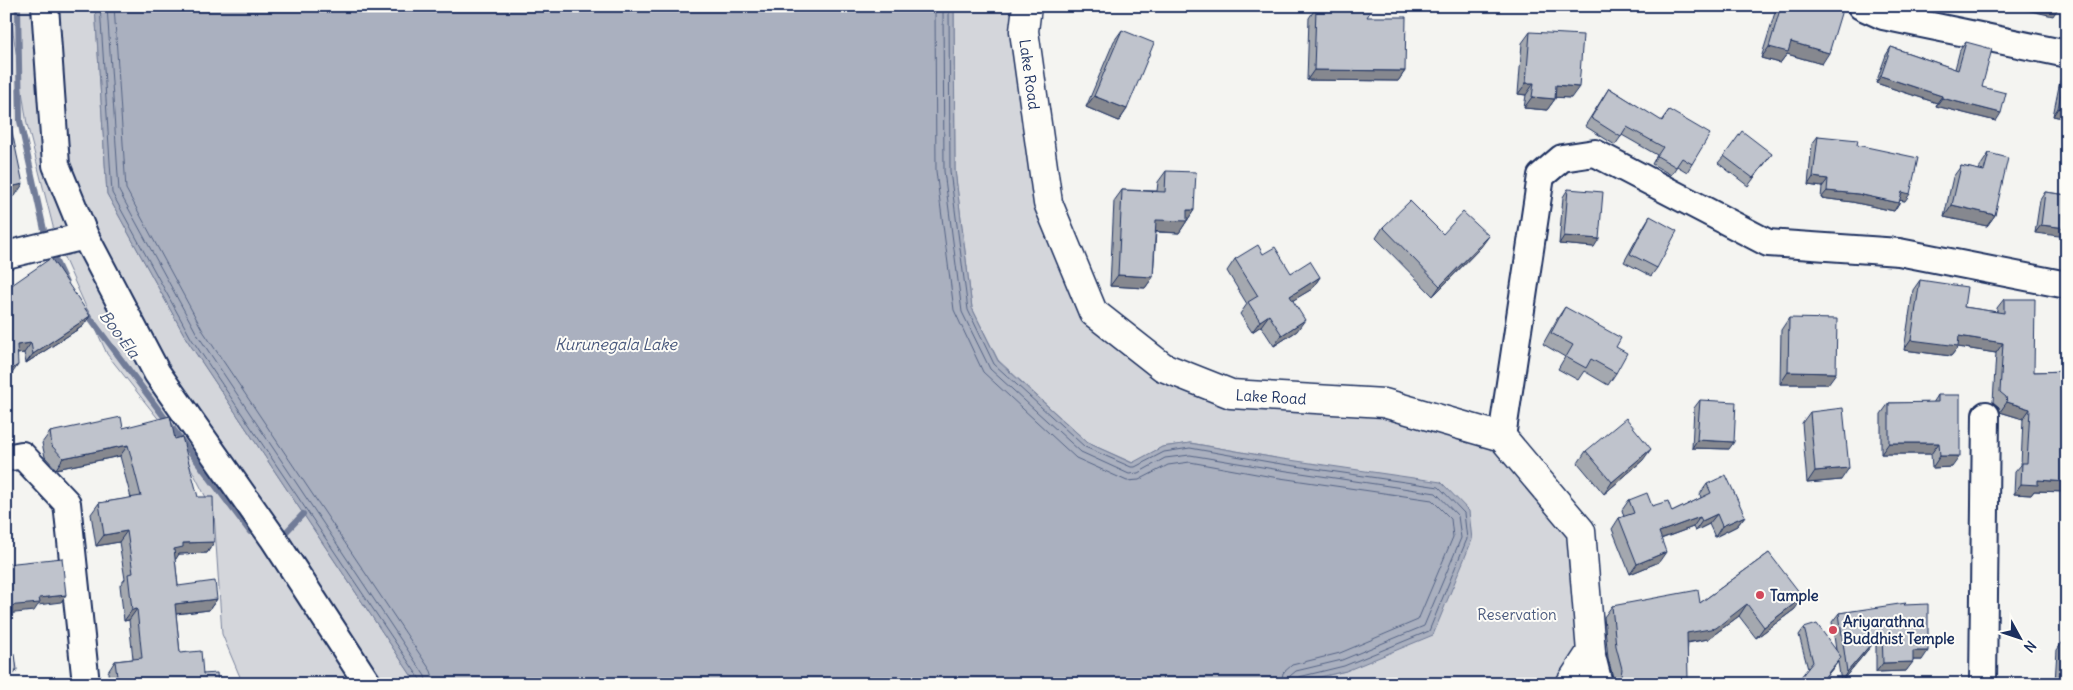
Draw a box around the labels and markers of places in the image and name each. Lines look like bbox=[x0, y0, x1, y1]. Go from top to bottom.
place label: Tample bbox=[1770, 586, 1819, 606]
marker: Tample bbox=[1754, 589, 1766, 601]
place label: Ariyarathna Buddhist Temple bbox=[1843, 612, 1955, 649]
marker: Ariyarathna Buddhist Temple bbox=[1827, 624, 1839, 636]

